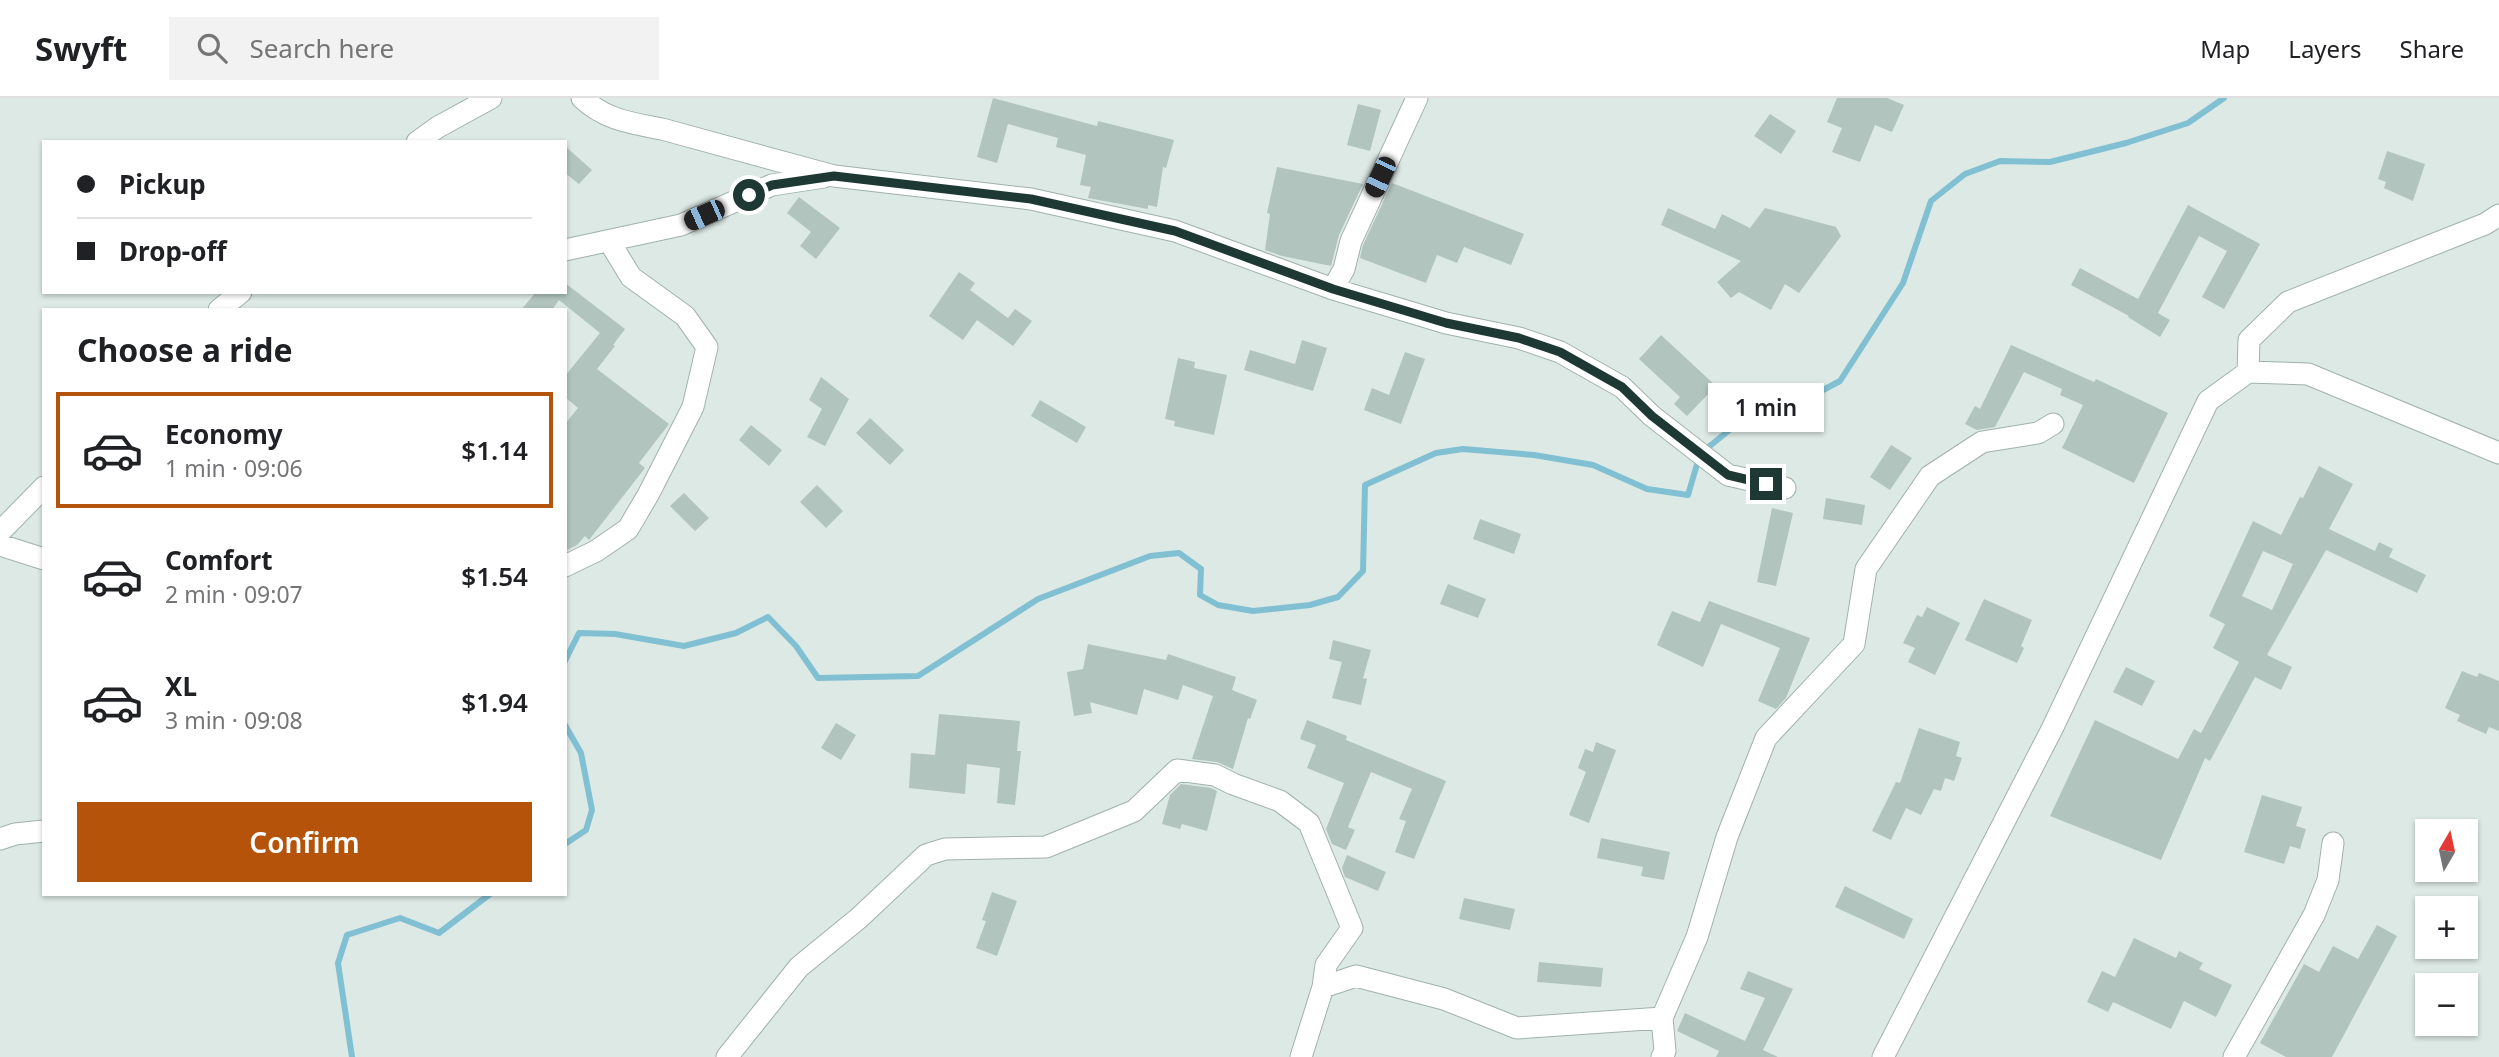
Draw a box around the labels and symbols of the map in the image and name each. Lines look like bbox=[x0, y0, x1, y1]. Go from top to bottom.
car bbox=[1362, 154, 1399, 200]
route start bbox=[733, 179, 765, 211]
car bbox=[681, 197, 728, 233]
callout: 1 min bbox=[1708, 382, 1824, 432]
route end bbox=[1750, 468, 1782, 500]
north arrow bbox=[2415, 819, 2478, 882]

